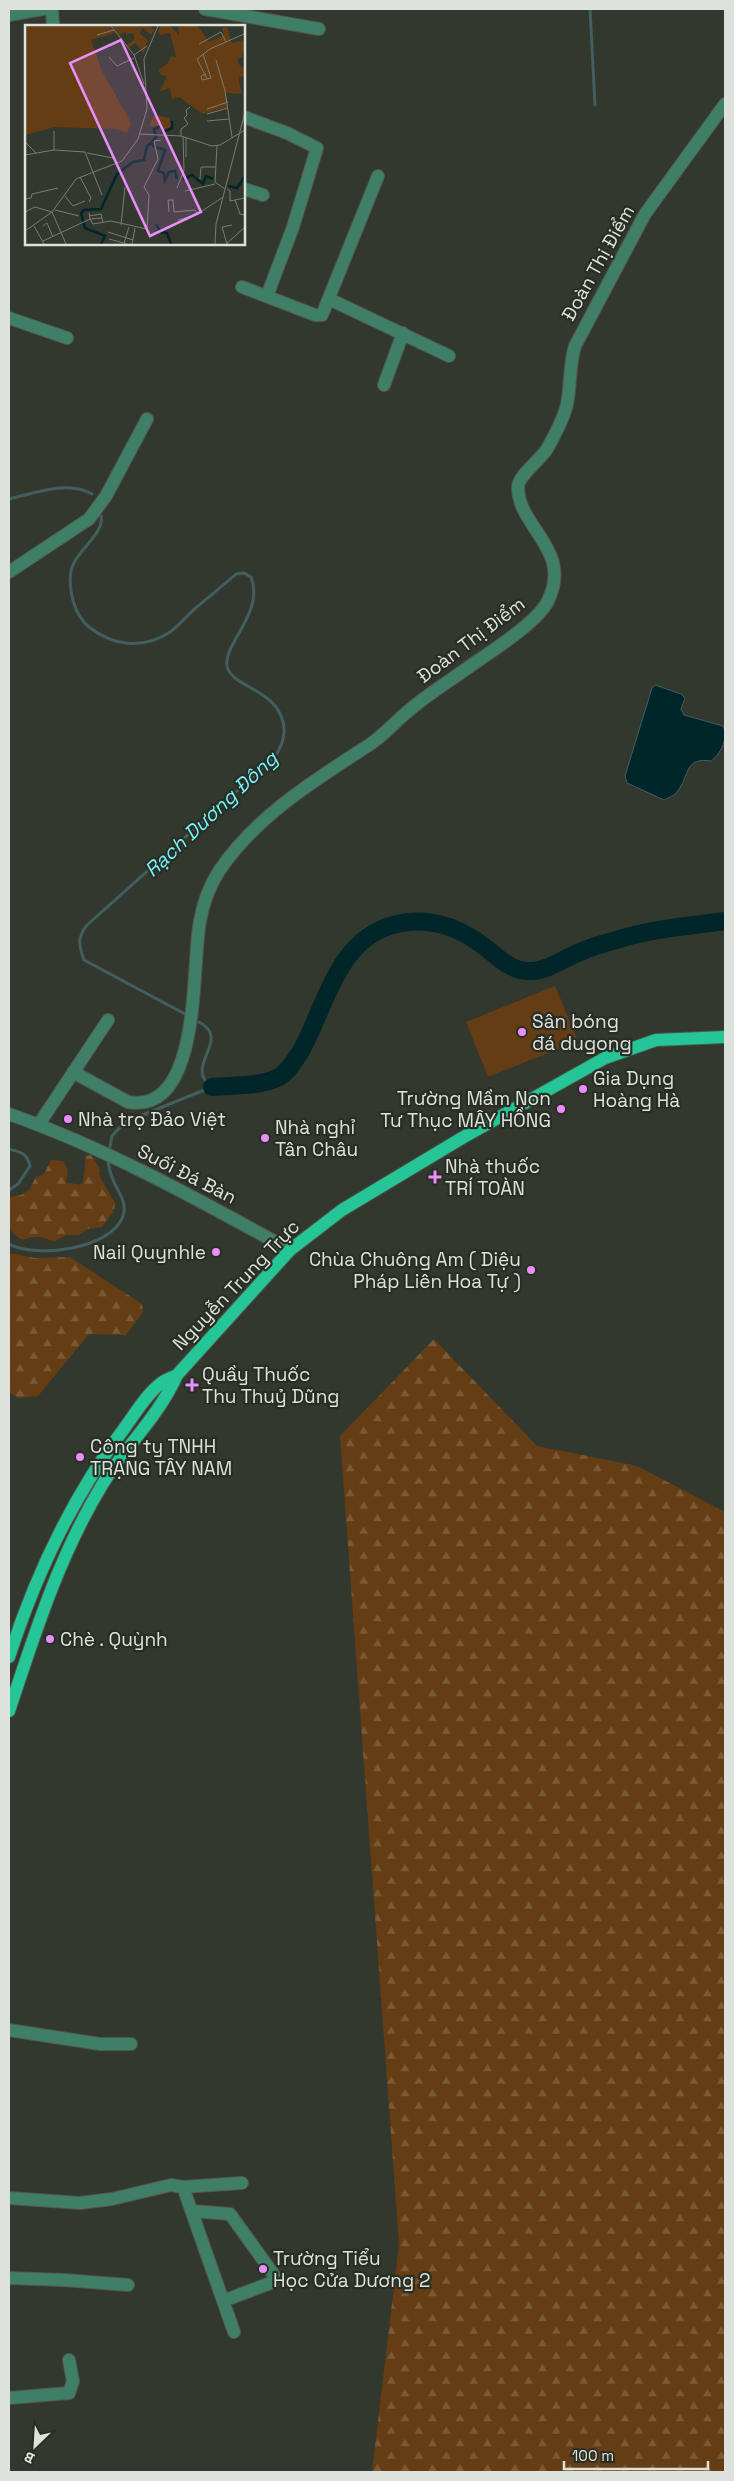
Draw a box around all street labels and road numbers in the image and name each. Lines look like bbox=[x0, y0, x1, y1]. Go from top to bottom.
street label: Đoàn Thị Điểm bbox=[556, 201, 640, 325]
street label: Đoàn Thị Điểm bbox=[412, 591, 530, 689]
street label: Suối Đá Bàn bbox=[133, 1138, 241, 1210]
street label: Nguyễn Trung Trực bbox=[167, 1214, 305, 1356]

